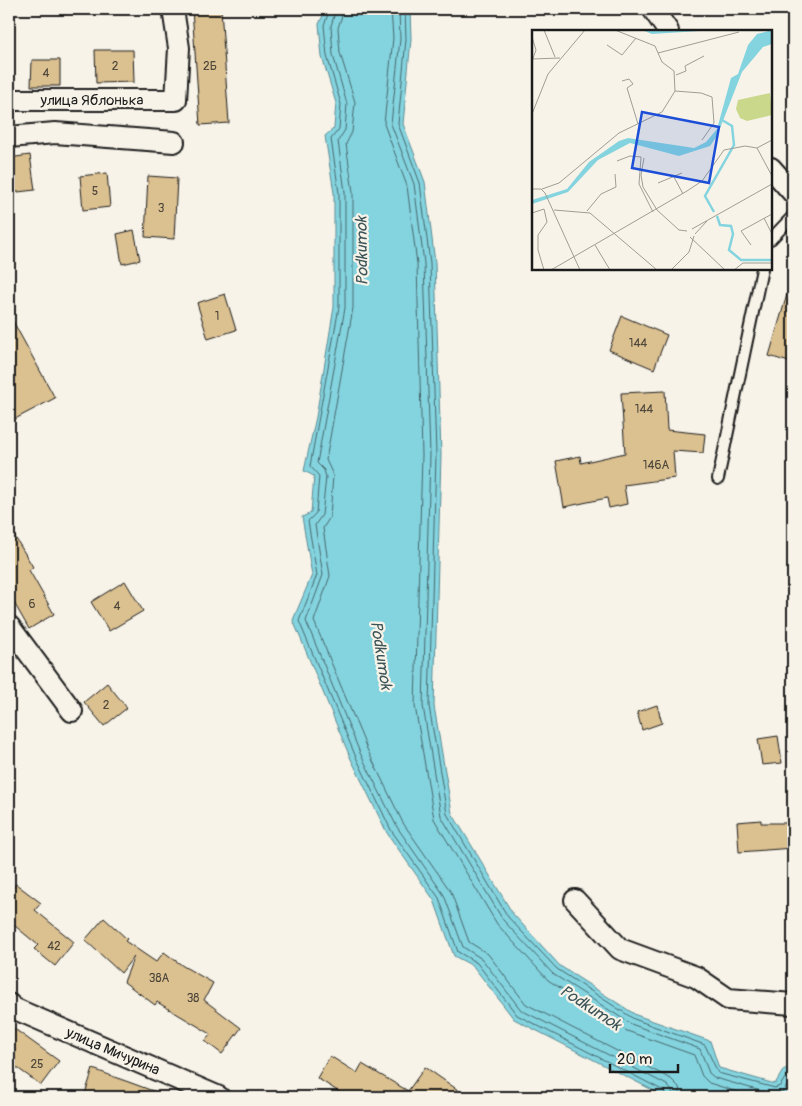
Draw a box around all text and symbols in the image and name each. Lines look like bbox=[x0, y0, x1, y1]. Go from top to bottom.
inset map bbox=[532, 30, 772, 270]
house number: 2 bbox=[112, 59, 119, 74]
house number: 2Б bbox=[203, 59, 217, 74]
house number: 4 bbox=[43, 66, 50, 81]
street label: улица Яблонька bbox=[40, 91, 143, 110]
house number: 5 bbox=[92, 184, 98, 199]
house number: 3 bbox=[158, 201, 165, 216]
water label: Podkumok bbox=[351, 215, 373, 286]
house number: 1 bbox=[215, 309, 219, 324]
house number: 144 bbox=[629, 336, 647, 351]
house number: 144 bbox=[635, 402, 653, 417]
house number: 146А bbox=[643, 458, 669, 473]
house number: 6 bbox=[29, 597, 36, 612]
house number: 4 bbox=[114, 599, 121, 614]
water label: Podkumok bbox=[366, 620, 396, 692]
house number: 2 bbox=[103, 698, 110, 713]
house number: 42 bbox=[47, 939, 61, 954]
house number: 38А bbox=[149, 971, 169, 986]
water label: Podkumok bbox=[556, 981, 626, 1036]
house number: 38 bbox=[187, 991, 199, 1006]
street label: улица Мичурина bbox=[62, 1023, 163, 1080]
scale bar bbox=[610, 1041, 677, 1073]
text: 20 m bbox=[617, 1050, 652, 1069]
house number: 25 bbox=[30, 1057, 44, 1072]

